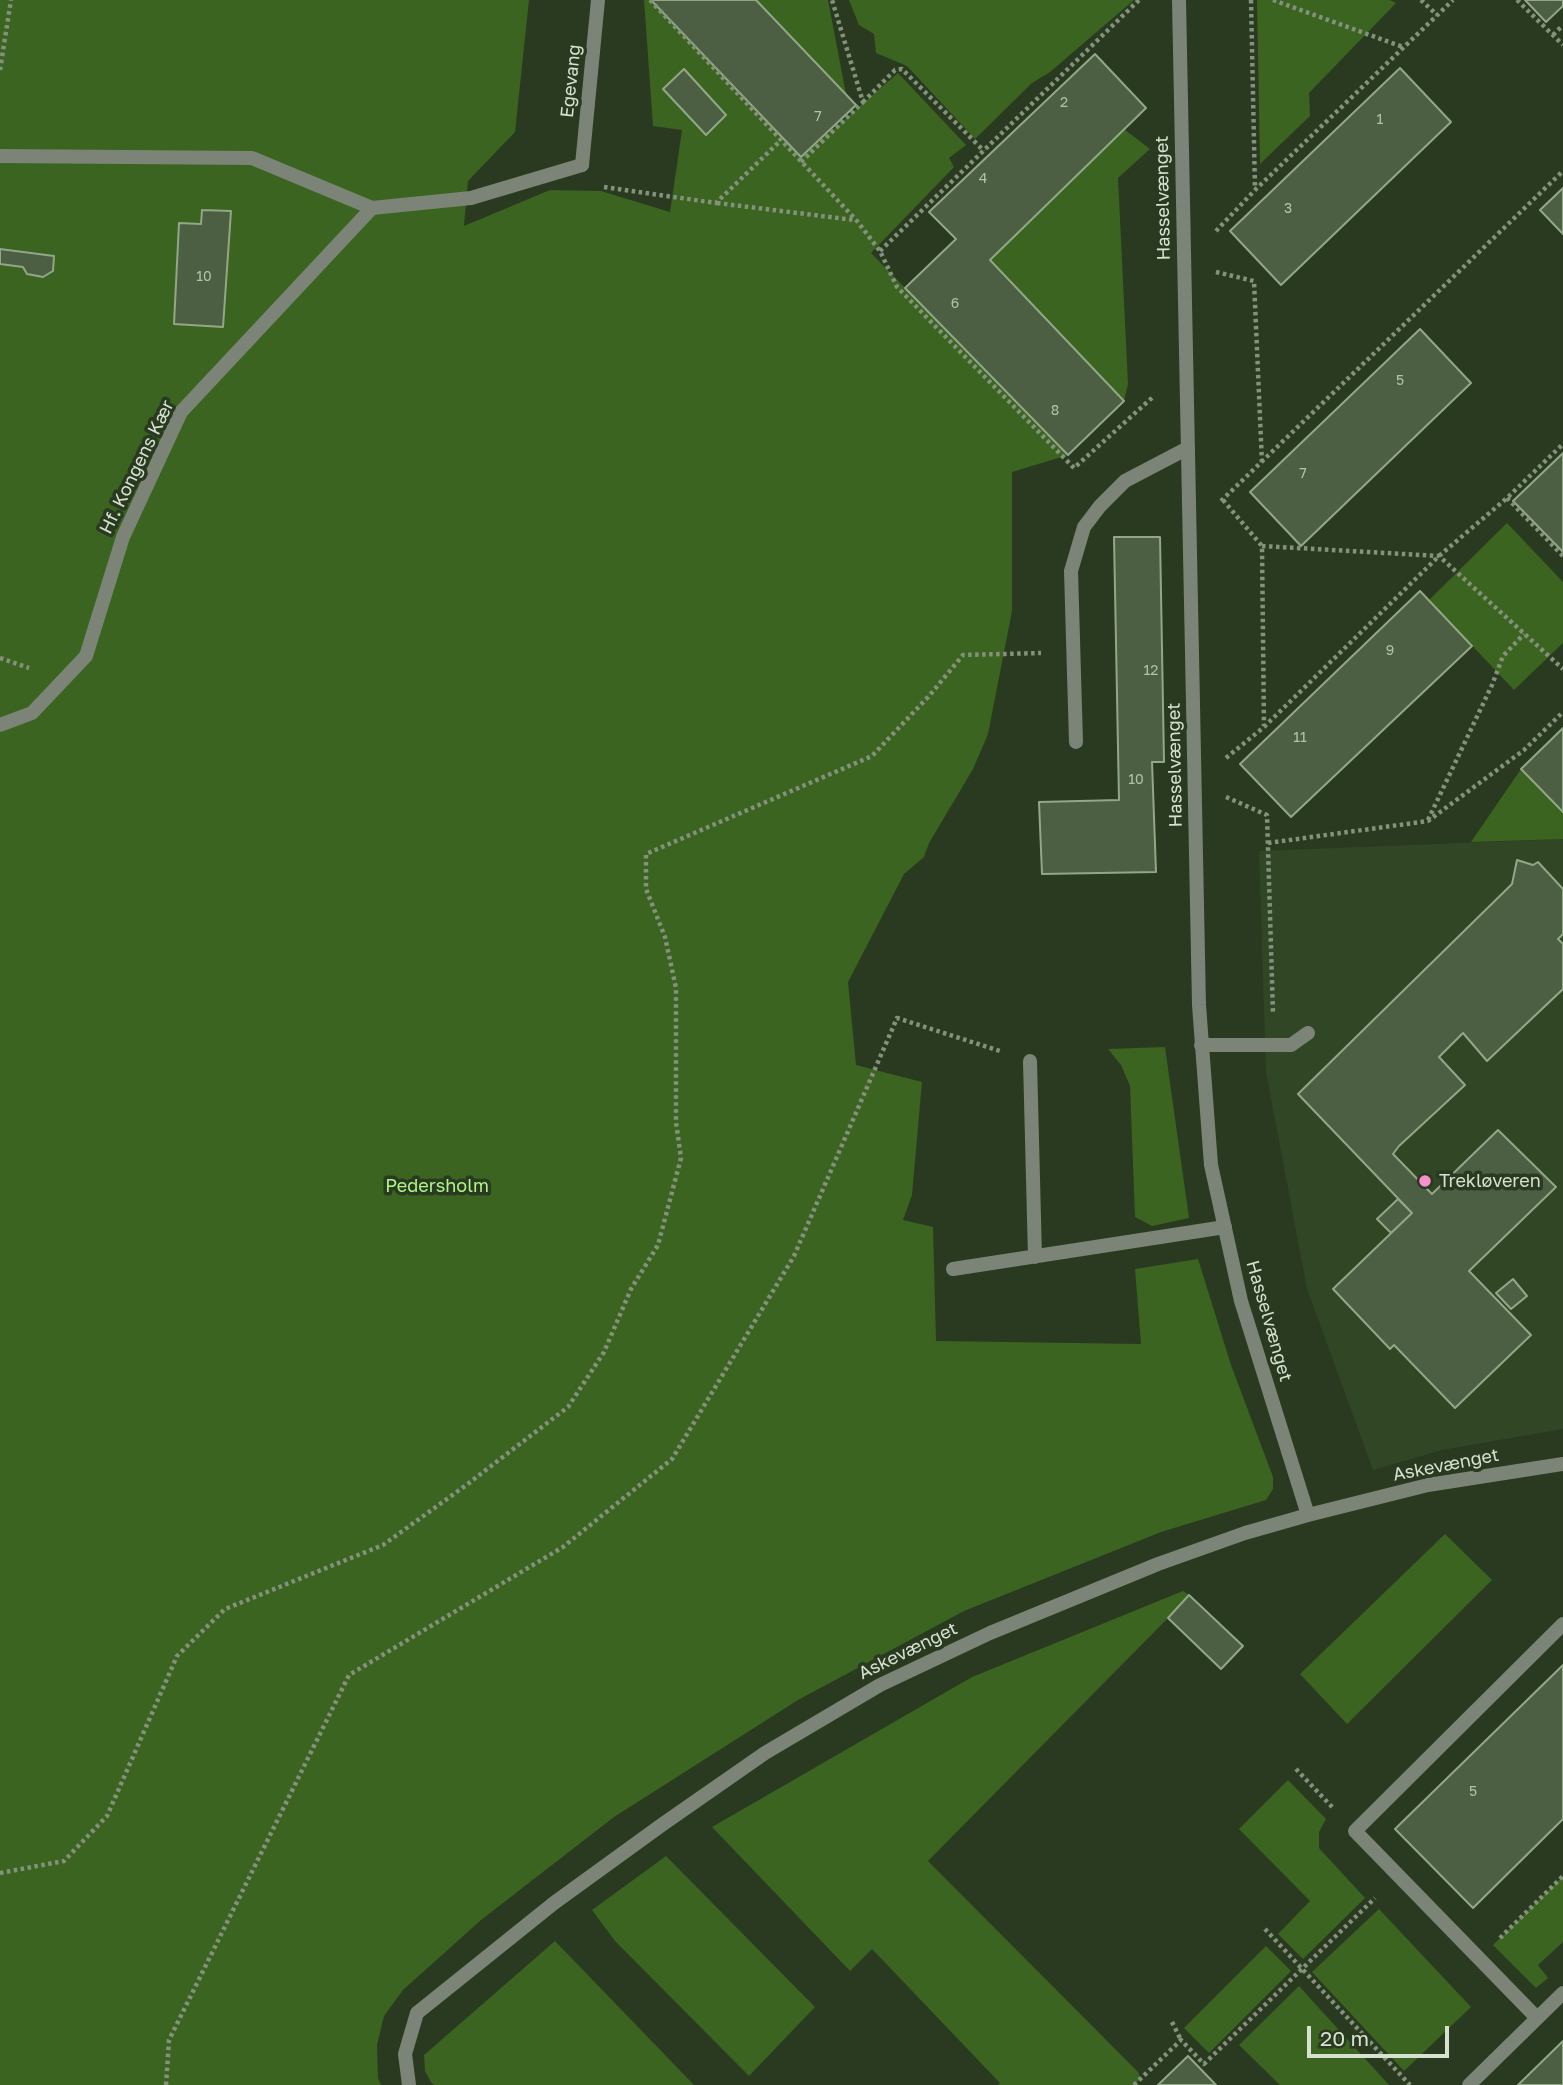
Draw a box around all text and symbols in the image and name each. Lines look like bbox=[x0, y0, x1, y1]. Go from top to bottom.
street label: Egevang bbox=[556, 43, 586, 119]
house number: 2 bbox=[1060, 95, 1068, 111]
house number: 7 bbox=[814, 109, 822, 125]
house number: 1 bbox=[1377, 112, 1383, 128]
street label: Hasselvænget bbox=[1151, 135, 1175, 261]
house number: 4 bbox=[979, 171, 987, 187]
house number: 3 bbox=[1284, 201, 1292, 217]
house number: 10 bbox=[196, 269, 212, 285]
house number: 6 bbox=[951, 296, 959, 312]
house number: 5 bbox=[1396, 373, 1404, 389]
street label: Hf. Kongens Kær bbox=[95, 397, 179, 537]
house number: 8 bbox=[1051, 403, 1059, 419]
house number: 7 bbox=[1299, 466, 1307, 482]
house number: 9 bbox=[1386, 643, 1394, 659]
house number: 12 bbox=[1144, 663, 1158, 679]
street label: Hasselvænget bbox=[1163, 702, 1187, 828]
house number: 11 bbox=[1293, 730, 1307, 746]
house number: 10 bbox=[1128, 772, 1144, 788]
place label: Trekløveren bbox=[1439, 1170, 1541, 1192]
marker: Trekløveren bbox=[1417, 1173, 1433, 1189]
park label: Pedersholm bbox=[385, 1175, 489, 1197]
street label: Hasselvænget bbox=[1241, 1258, 1297, 1384]
street label: Askevænget bbox=[1391, 1444, 1501, 1486]
street label: Askevænget bbox=[855, 1618, 961, 1684]
house number: 5 bbox=[1469, 1784, 1477, 1800]
scale bar bbox=[1311, 2011, 1453, 2056]
text: 20 m bbox=[1320, 2025, 1369, 2051]

